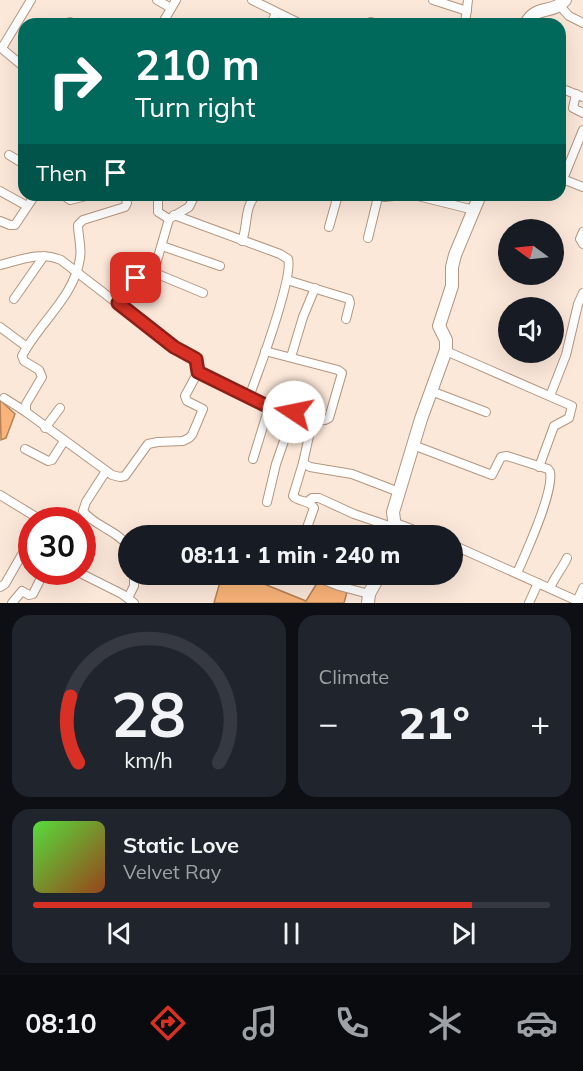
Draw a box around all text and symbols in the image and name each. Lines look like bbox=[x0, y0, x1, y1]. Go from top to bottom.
text: 210 m bbox=[135, 38, 260, 91]
icon: right bbox=[36, 42, 114, 120]
text: Turn right bbox=[135, 90, 255, 124]
icon: arrive bbox=[99, 156, 132, 189]
text: Then bbox=[36, 159, 87, 187]
north arrow bbox=[498, 219, 564, 285]
map controls bbox=[498, 219, 564, 363]
pin bbox=[110, 252, 161, 303]
icon: arrive bbox=[119, 261, 152, 294]
button: sound bbox=[498, 297, 564, 363]
position arrow bbox=[262, 380, 326, 444]
speed limit sign: 30 bbox=[18, 507, 96, 585]
text: 08:11 · 1 min · 240 m bbox=[181, 541, 400, 569]
text: Climate bbox=[319, 664, 389, 689]
text: 28 bbox=[111, 674, 186, 753]
text: 21° bbox=[399, 694, 470, 750]
text: − bbox=[319, 702, 338, 743]
text: + bbox=[530, 702, 550, 743]
text: km/h bbox=[124, 746, 173, 773]
text: Static Love bbox=[123, 831, 239, 859]
text: Velvet Ray bbox=[123, 859, 221, 884]
icon: previous bbox=[103, 917, 136, 950]
icon: pause bbox=[275, 917, 308, 950]
icon: next bbox=[447, 917, 480, 950]
icon: directions bbox=[147, 1002, 189, 1044]
icon: music bbox=[239, 1002, 281, 1044]
icon: phone bbox=[331, 1002, 373, 1044]
icon: climate bbox=[424, 1002, 466, 1044]
icon: car bbox=[516, 1002, 558, 1044]
text: 08:10 bbox=[25, 1006, 97, 1040]

